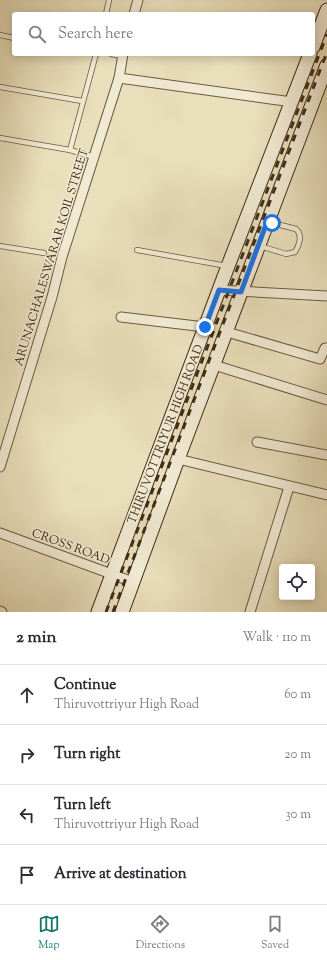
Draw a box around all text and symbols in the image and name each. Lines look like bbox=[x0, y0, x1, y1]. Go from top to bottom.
search box bbox=[12, 12, 315, 56]
icon: search bbox=[26, 23, 48, 45]
text: Search here bbox=[58, 24, 133, 45]
street label: ARUNACHALESWARAR KOIL STREET bbox=[10, 146, 94, 368]
route start bbox=[263, 214, 281, 232]
route end bbox=[196, 318, 214, 336]
street label: THIRUVOTTRIYUR HIGH ROAD bbox=[123, 342, 208, 527]
street label: CROSS ROAD bbox=[29, 524, 112, 569]
map controls bbox=[279, 564, 315, 600]
button: locate bbox=[279, 564, 315, 600]
text: 2 min bbox=[16, 626, 57, 650]
text: Walk · 110 m bbox=[243, 629, 311, 647]
text: Continue bbox=[54, 675, 116, 696]
icon: ahead bbox=[16, 684, 38, 706]
text: 60 m bbox=[284, 686, 311, 704]
text: Thiruvottriyur High Road bbox=[54, 696, 199, 714]
icon: right bbox=[16, 744, 38, 766]
text: Turn right bbox=[54, 744, 120, 765]
text: 20 m bbox=[285, 746, 311, 764]
text: Turn left bbox=[54, 795, 111, 816]
icon: left bbox=[16, 804, 38, 826]
text: 30 m bbox=[285, 806, 311, 824]
text: Thiruvottriyur High Road bbox=[54, 816, 199, 834]
icon: arrive bbox=[16, 864, 38, 886]
text: Arrive at destination bbox=[54, 864, 187, 885]
tab: Map bbox=[38, 913, 60, 953]
tab: Directions bbox=[136, 913, 185, 953]
tab: Saved bbox=[261, 913, 289, 953]

